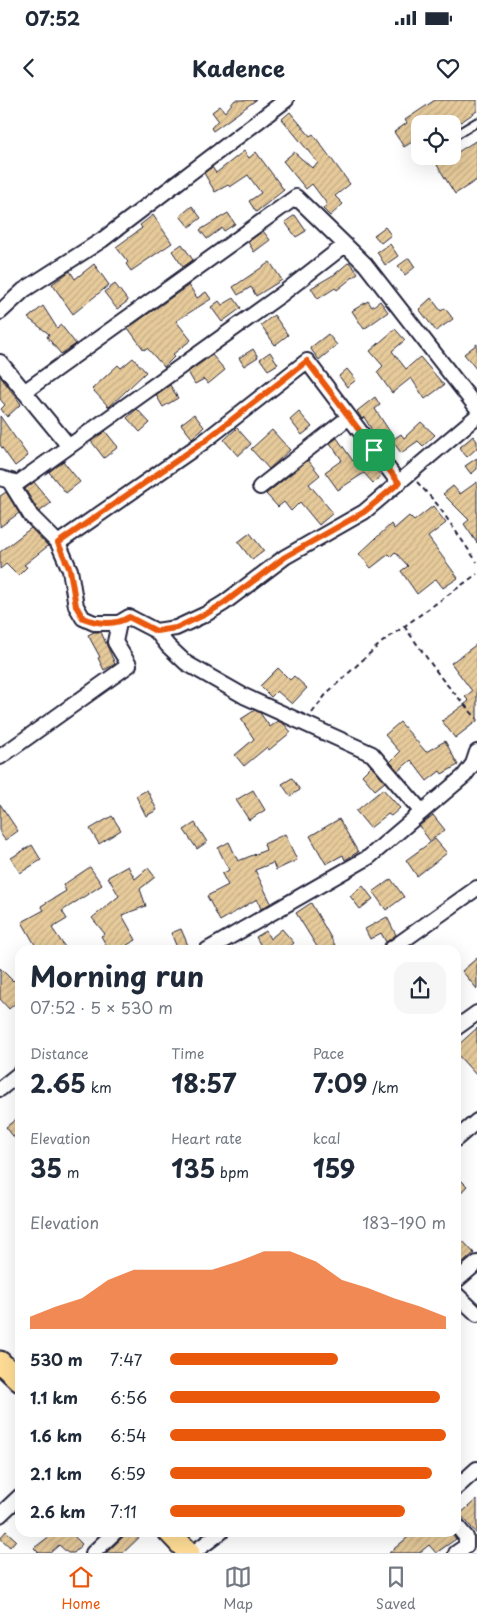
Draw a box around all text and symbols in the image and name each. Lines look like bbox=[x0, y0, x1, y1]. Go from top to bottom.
text: 07:52 bbox=[25, 4, 80, 32]
text: Kadence bbox=[192, 51, 285, 84]
icon: back bbox=[15, 54, 43, 82]
icon: heart bbox=[434, 54, 462, 82]
map controls bbox=[411, 115, 461, 165]
button: locate bbox=[411, 115, 461, 165]
pin bbox=[353, 429, 395, 471]
icon: arrive bbox=[360, 436, 388, 464]
text: Morning run bbox=[30, 954, 204, 997]
button: share bbox=[394, 962, 446, 1014]
text: 07:52 · 5 × 530 m bbox=[30, 995, 173, 1019]
text: Distance bbox=[30, 1043, 89, 1064]
text: Time bbox=[171, 1043, 204, 1064]
text: Pace bbox=[313, 1043, 344, 1064]
text: 2.65 bbox=[30, 1064, 86, 1102]
text: 18:57 bbox=[171, 1064, 236, 1102]
text: 7:09 bbox=[313, 1064, 367, 1102]
text: km bbox=[86, 1077, 112, 1098]
text: /km bbox=[367, 1077, 399, 1098]
text: Elevation bbox=[30, 1128, 90, 1149]
text: Heart rate bbox=[171, 1128, 242, 1149]
text: kcal bbox=[313, 1128, 341, 1149]
text: 35 bbox=[30, 1149, 62, 1187]
text: 135 bbox=[171, 1149, 215, 1187]
text: 159 bbox=[313, 1149, 355, 1187]
text: m bbox=[62, 1162, 80, 1183]
text: bpm bbox=[215, 1162, 249, 1183]
text: Elevation bbox=[30, 1210, 99, 1234]
text: 183–190 m bbox=[362, 1210, 446, 1234]
text: 530 m bbox=[30, 1347, 83, 1371]
text: 7:47 bbox=[110, 1347, 142, 1371]
text: 1.1 km bbox=[30, 1385, 78, 1409]
text: 6:56 bbox=[110, 1385, 147, 1409]
text: 1.6 km bbox=[30, 1423, 82, 1447]
text: 6:54 bbox=[110, 1423, 147, 1447]
text: 2.1 km bbox=[30, 1461, 82, 1485]
text: 6:59 bbox=[110, 1461, 146, 1485]
text: 2.6 km bbox=[30, 1499, 86, 1523]
text: 7:11 bbox=[110, 1499, 137, 1523]
tab: Home bbox=[61, 1563, 100, 1614]
tab: Map bbox=[223, 1563, 253, 1614]
tab: Saved bbox=[376, 1563, 416, 1614]

